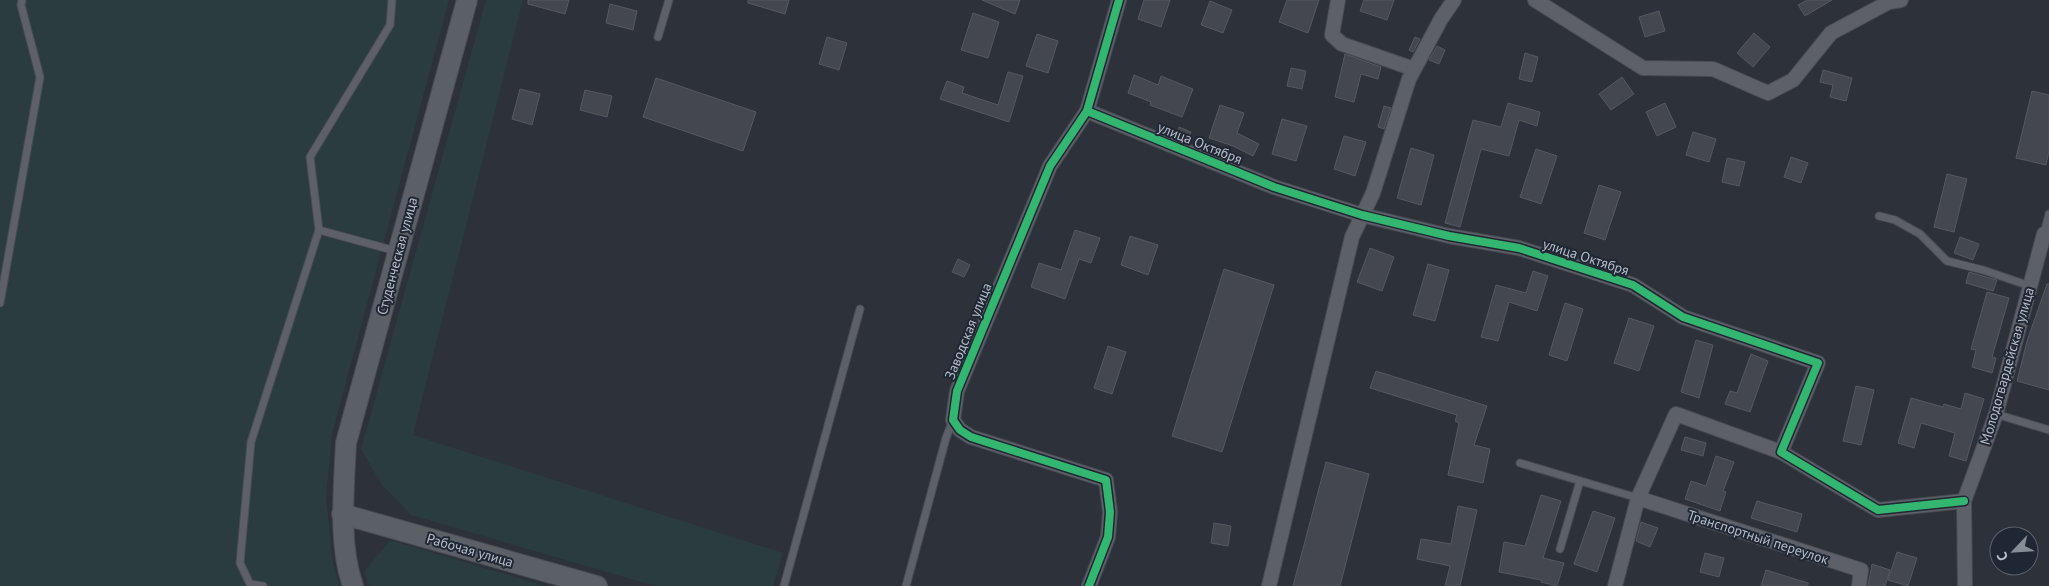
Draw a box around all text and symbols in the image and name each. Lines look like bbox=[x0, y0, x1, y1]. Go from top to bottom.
street label: улица Октября bbox=[1155, 118, 1245, 168]
street label: Студенческая улица bbox=[373, 195, 421, 317]
street label: улица Октября bbox=[1541, 235, 1631, 279]
street label: Заводская улица bbox=[940, 280, 996, 382]
street label: Молодогвардейская улица bbox=[1976, 285, 2038, 447]
street label: Транспортный переулок bbox=[1685, 506, 1831, 568]
north arrow bbox=[1989, 526, 2039, 576]
street label: Рабочая улица bbox=[425, 529, 515, 571]
text: С bbox=[1992, 549, 2012, 564]

